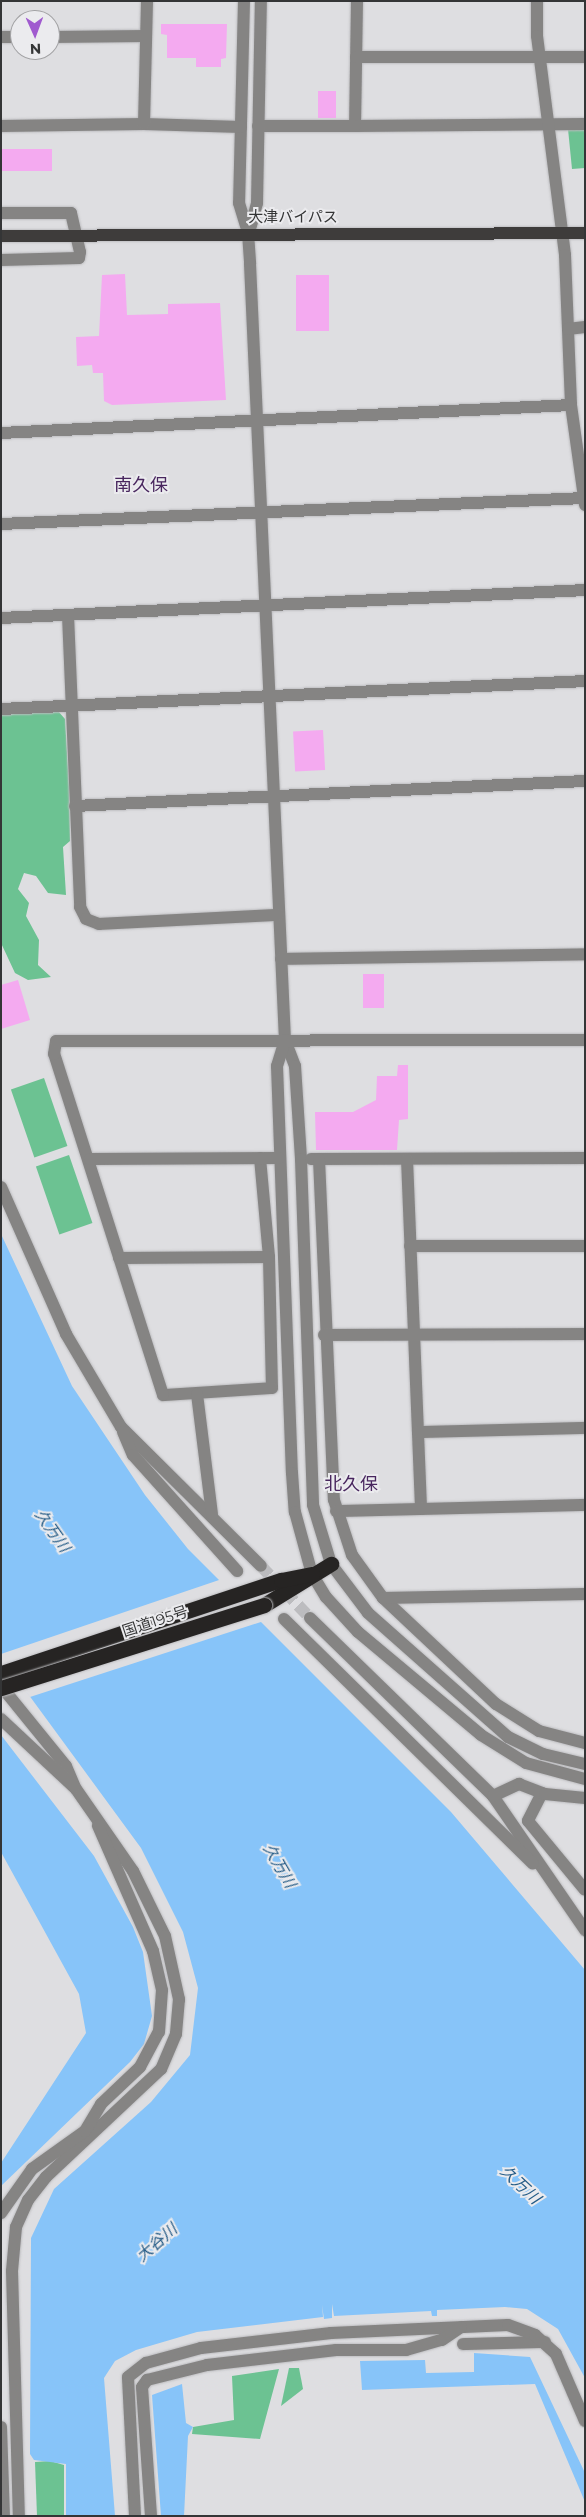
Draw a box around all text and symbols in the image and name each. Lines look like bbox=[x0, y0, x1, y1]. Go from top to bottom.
north arrow bbox=[10, 10, 60, 60]
text: N bbox=[30, 40, 41, 58]
street label: 大津バイパス bbox=[248, 208, 338, 226]
district label: 南久保 bbox=[114, 474, 168, 496]
district label: 北久保 bbox=[324, 1473, 378, 1495]
water label: 久万川 bbox=[30, 1506, 74, 1556]
street label: 国道195号 bbox=[120, 1602, 190, 1640]
water label: 久万川 bbox=[259, 1840, 299, 1892]
water label: 久万川 bbox=[496, 2162, 544, 2208]
water label: 大谷川 bbox=[133, 2220, 181, 2266]

